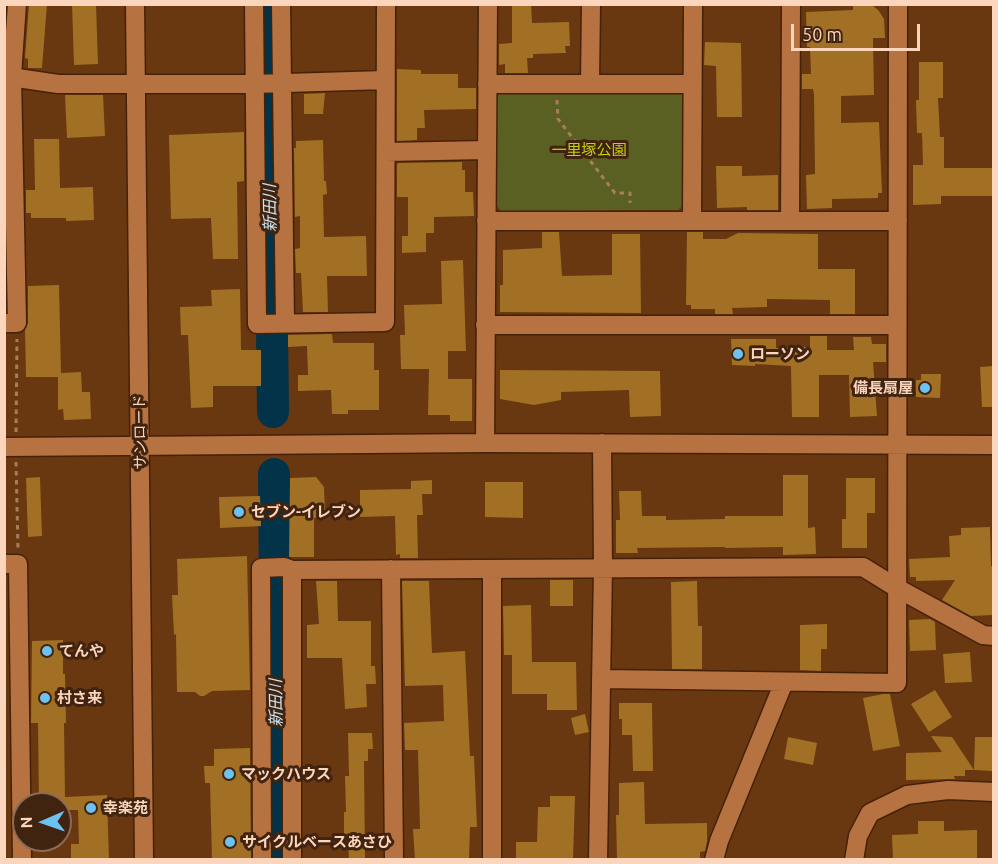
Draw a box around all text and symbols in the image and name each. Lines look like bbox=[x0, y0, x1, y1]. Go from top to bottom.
scale bar bbox=[794, 12, 923, 50]
text: 50 m bbox=[802, 24, 842, 44]
park label: 一里塚公園 bbox=[552, 141, 626, 159]
water label: 新田川 bbox=[260, 184, 280, 232]
place label: ローソン bbox=[750, 345, 810, 363]
marker: ローソン bbox=[731, 347, 745, 361]
place label: 備長扇屋 bbox=[853, 379, 913, 397]
marker: 備長扇屋 bbox=[918, 381, 932, 395]
street label: サンロード bbox=[130, 394, 150, 470]
place label: セブン-イレブン bbox=[251, 503, 361, 521]
marker: セブン-イレブン bbox=[232, 505, 246, 519]
place label: てんや bbox=[59, 642, 104, 660]
marker: てんや bbox=[40, 644, 54, 658]
water label: 新田川 bbox=[266, 679, 286, 727]
place label: 村さ来 bbox=[57, 689, 102, 707]
marker: 村さ来 bbox=[38, 691, 52, 705]
place label: マックハウス bbox=[241, 765, 331, 783]
marker: マックハウス bbox=[222, 767, 236, 781]
north arrow bbox=[12, 792, 72, 852]
place label: 幸楽苑 bbox=[103, 799, 148, 817]
marker: 幸楽苑 bbox=[84, 801, 98, 815]
text: N bbox=[17, 816, 35, 829]
place label: サイクルベースあさひ bbox=[242, 833, 392, 851]
marker: サイクルベースあさひ bbox=[223, 835, 237, 849]

